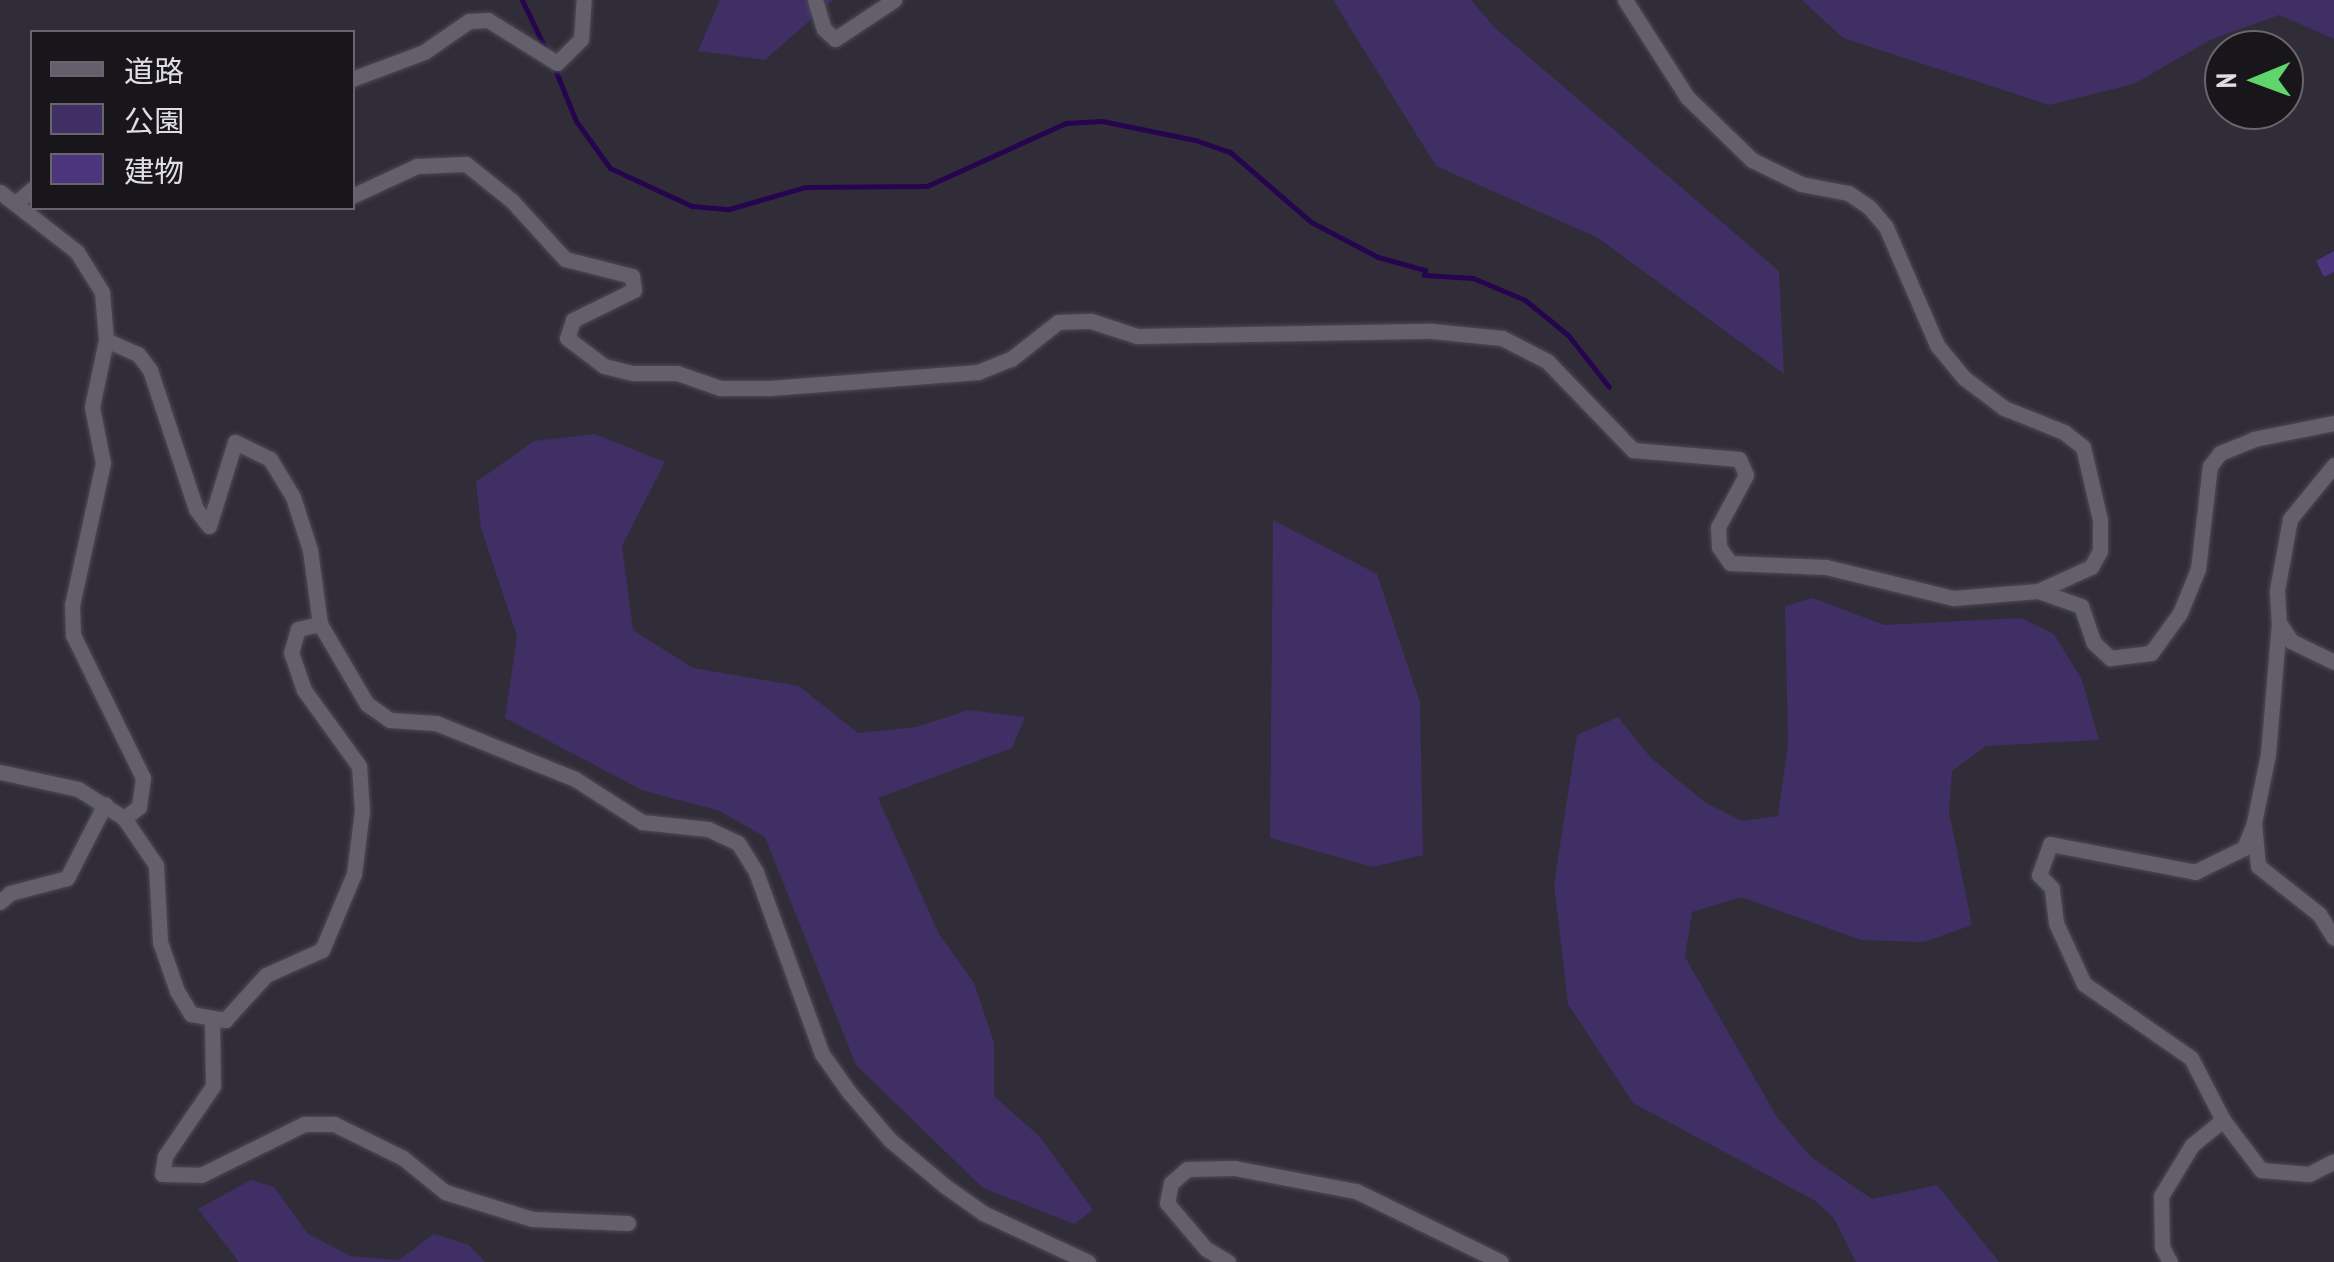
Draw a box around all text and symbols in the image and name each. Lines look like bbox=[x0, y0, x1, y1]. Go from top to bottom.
legend bbox=[30, 30, 355, 210]
north arrow bbox=[2204, 30, 2304, 130]
text: 道路 bbox=[124, 51, 184, 90]
text: N bbox=[2207, 73, 2244, 88]
text: 公園 bbox=[124, 101, 184, 140]
text: 建物 bbox=[124, 151, 184, 190]

